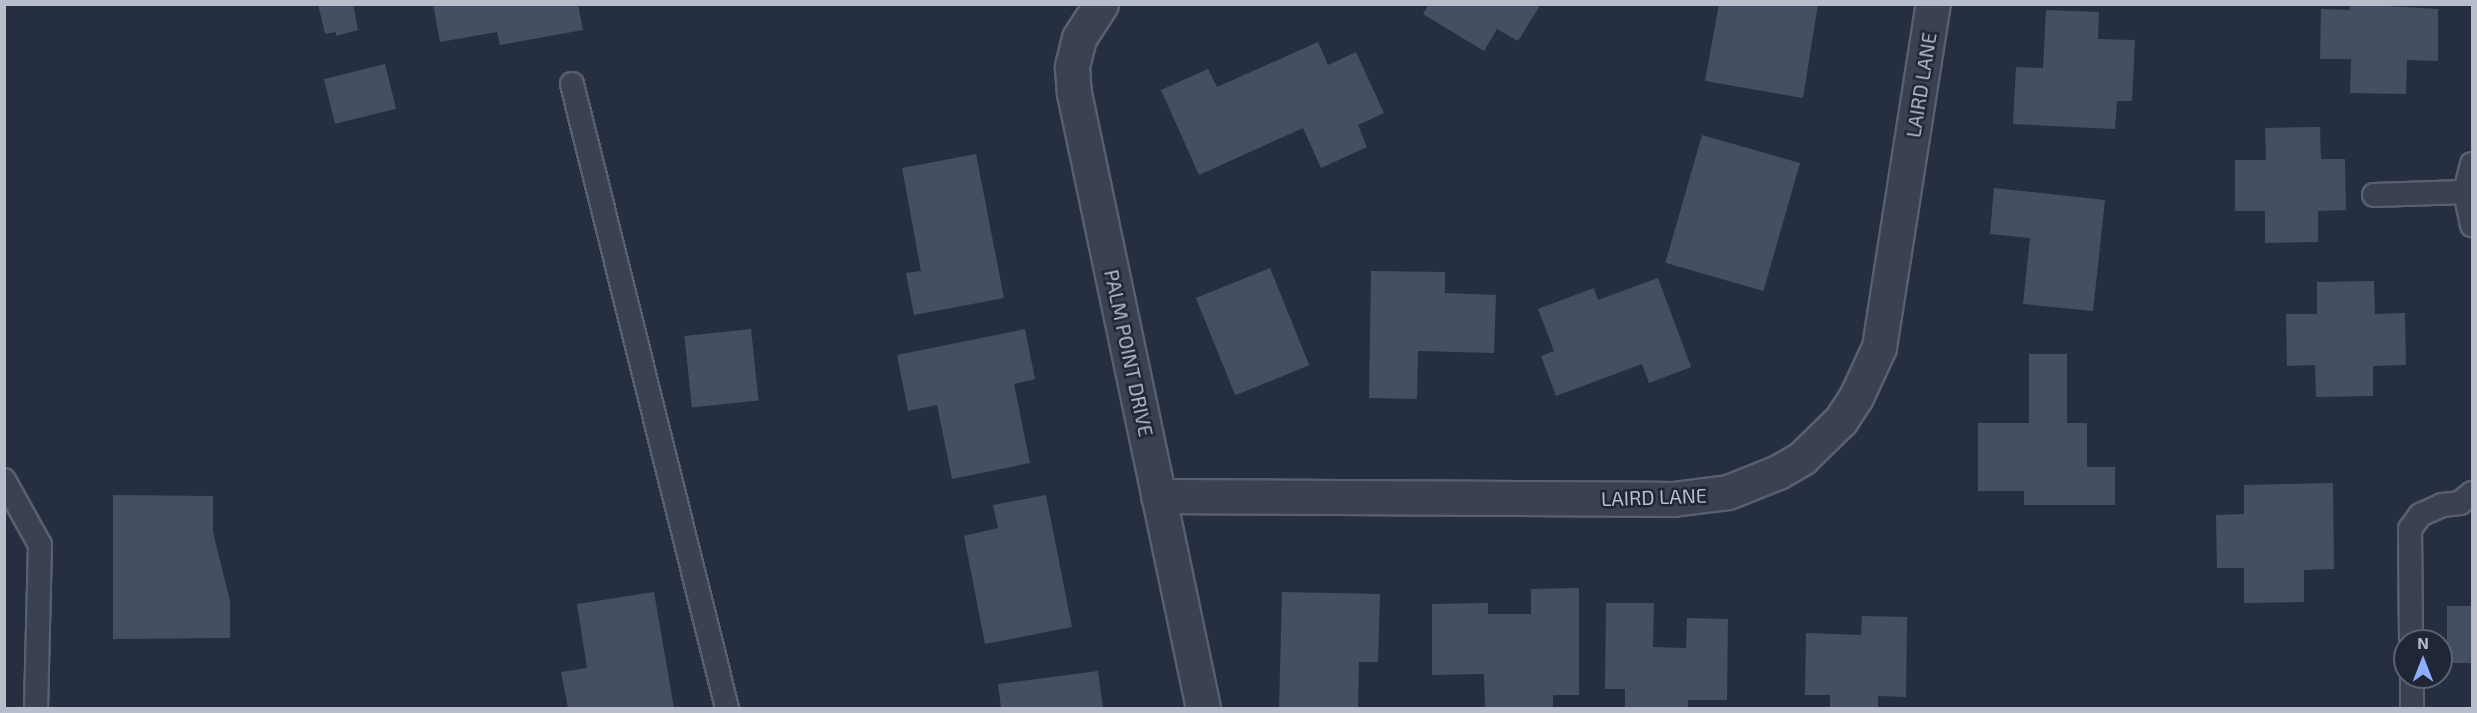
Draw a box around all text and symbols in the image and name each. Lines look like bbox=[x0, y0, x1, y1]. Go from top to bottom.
street label: LAIRD LANE bbox=[1901, 31, 1941, 139]
street label: PALM POINT DRIVE bbox=[1100, 267, 1158, 439]
street label: LAIRD LANE bbox=[1601, 483, 1707, 511]
north arrow bbox=[2393, 629, 2453, 689]
text: N bbox=[2417, 633, 2429, 652]

